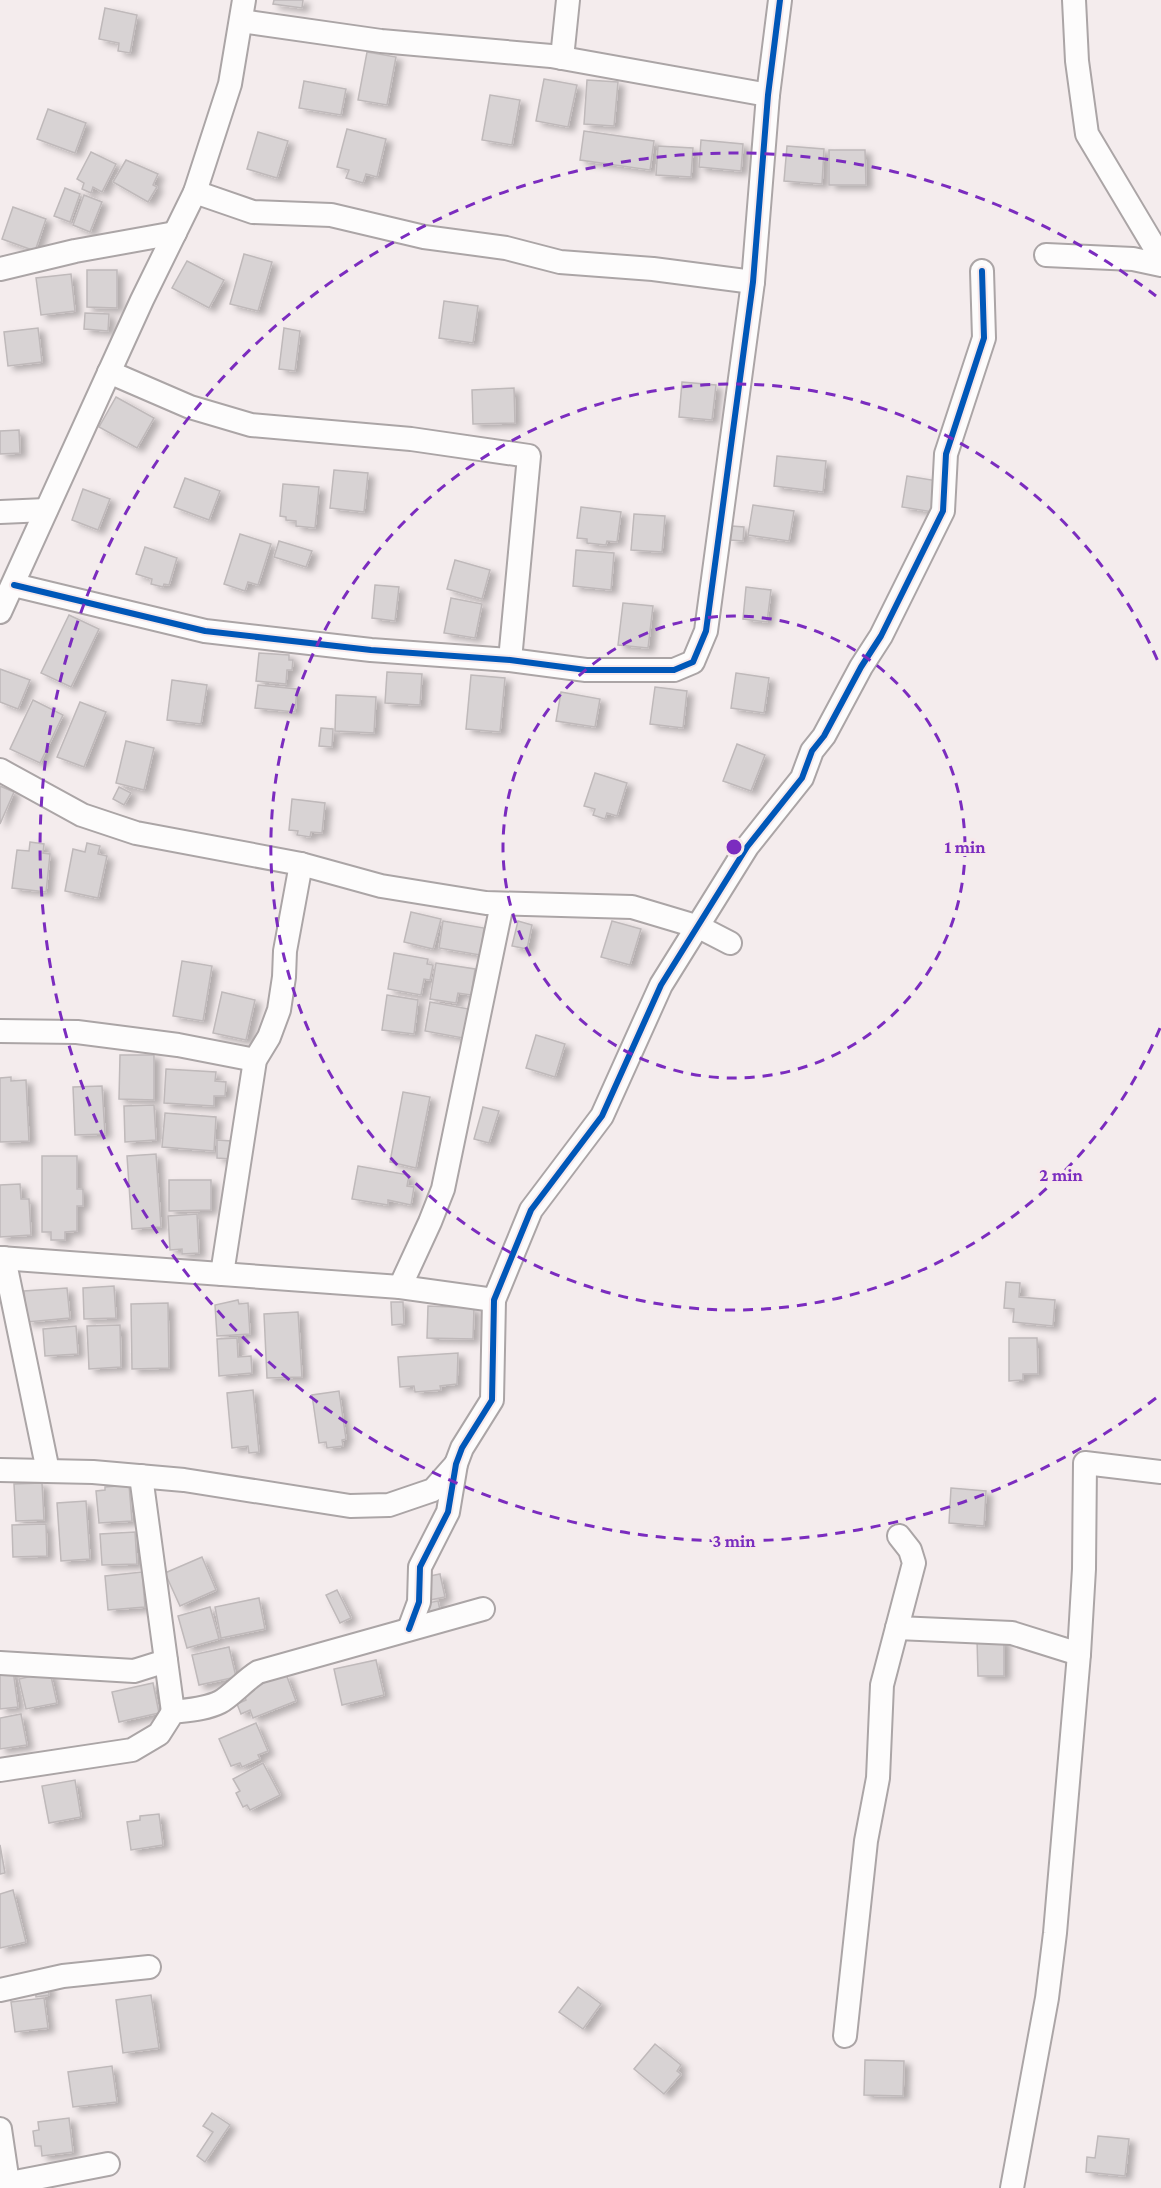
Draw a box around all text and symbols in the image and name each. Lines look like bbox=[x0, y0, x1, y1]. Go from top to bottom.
centre of rings bbox=[724, 837, 744, 857]
text: 1 min bbox=[945, 837, 986, 857]
text: 2 min bbox=[1039, 1165, 1083, 1185]
text: 3 min bbox=[712, 1531, 756, 1551]

